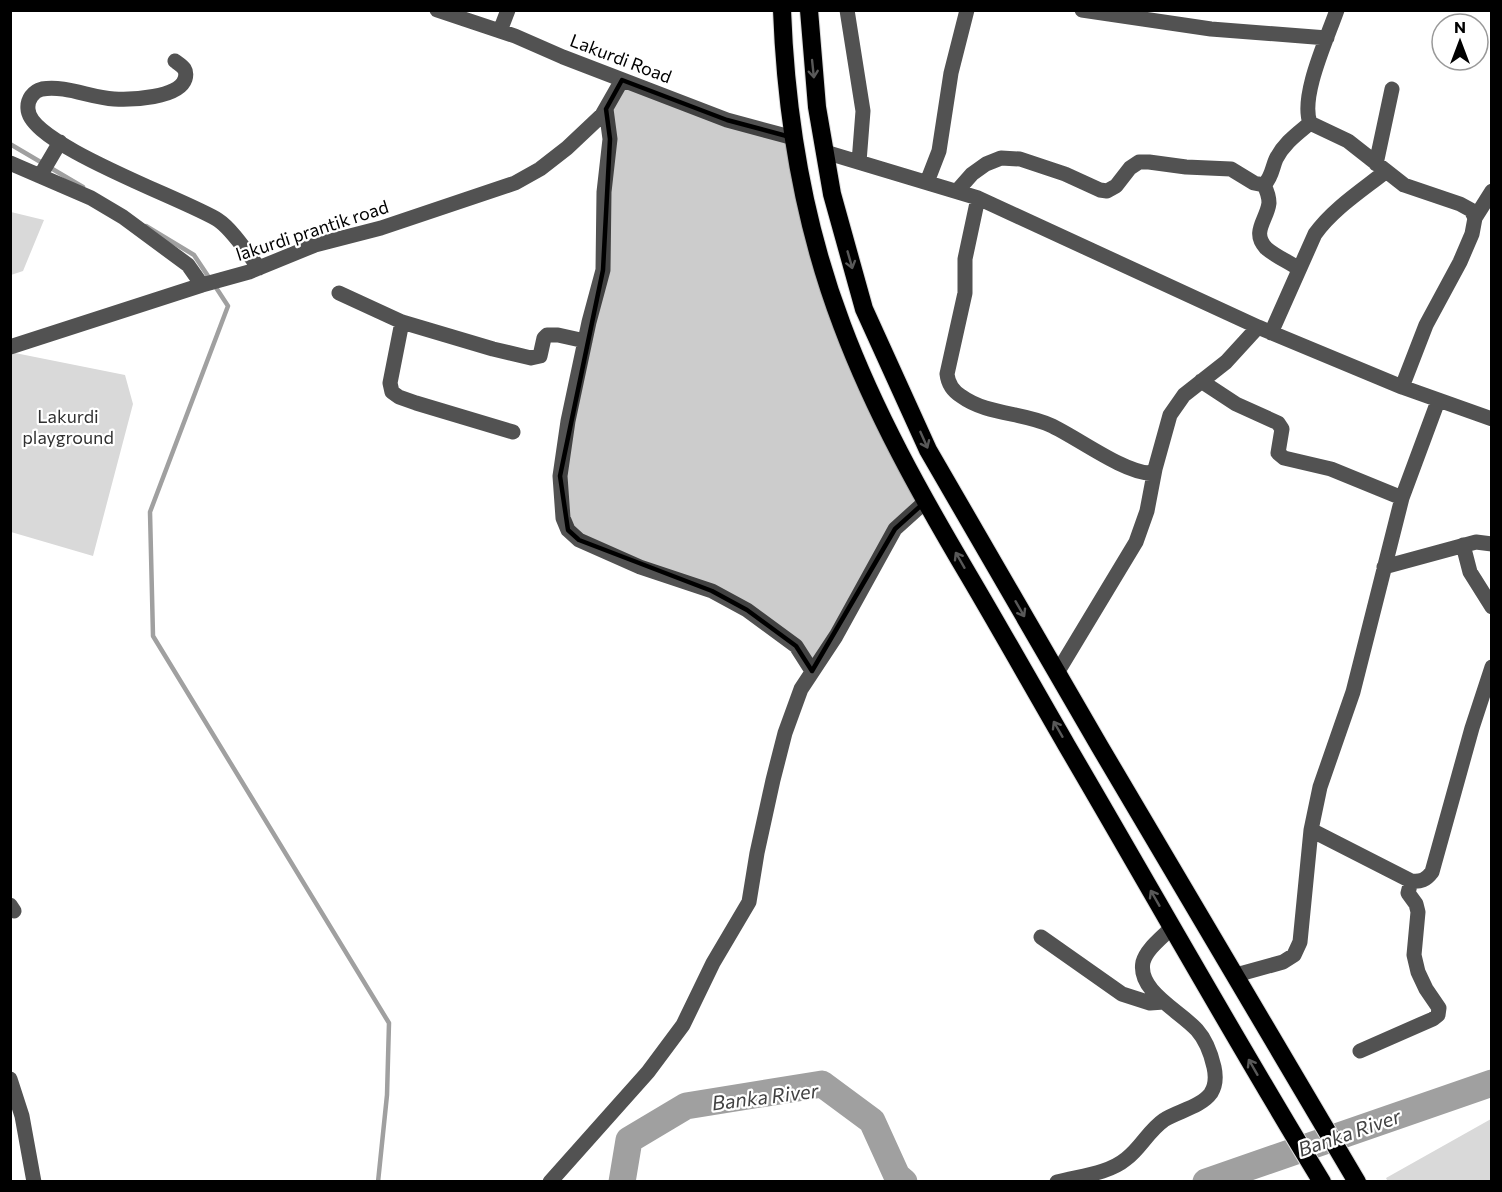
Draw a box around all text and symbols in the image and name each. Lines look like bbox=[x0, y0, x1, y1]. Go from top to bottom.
north arrow bbox=[1430, 12, 1490, 72]
text: N bbox=[1454, 17, 1466, 36]
street label: Lakurdi Road bbox=[567, 29, 675, 87]
one-way arrow bbox=[808, 58, 819, 78]
street label: lakurdi prantik road bbox=[233, 195, 391, 265]
one-way arrow bbox=[845, 250, 856, 269]
park label: Lakurdi playground bbox=[22, 405, 114, 448]
one-way arrow bbox=[919, 431, 930, 449]
one-way arrow bbox=[953, 552, 965, 569]
one-way arrow bbox=[1015, 600, 1027, 617]
one-way arrow bbox=[1051, 721, 1063, 738]
one-way arrow bbox=[1149, 890, 1161, 907]
one-way arrow bbox=[1247, 1059, 1259, 1076]
water label: Banka River bbox=[710, 1077, 821, 1114]
water label: Banka River bbox=[1294, 1103, 1404, 1161]

